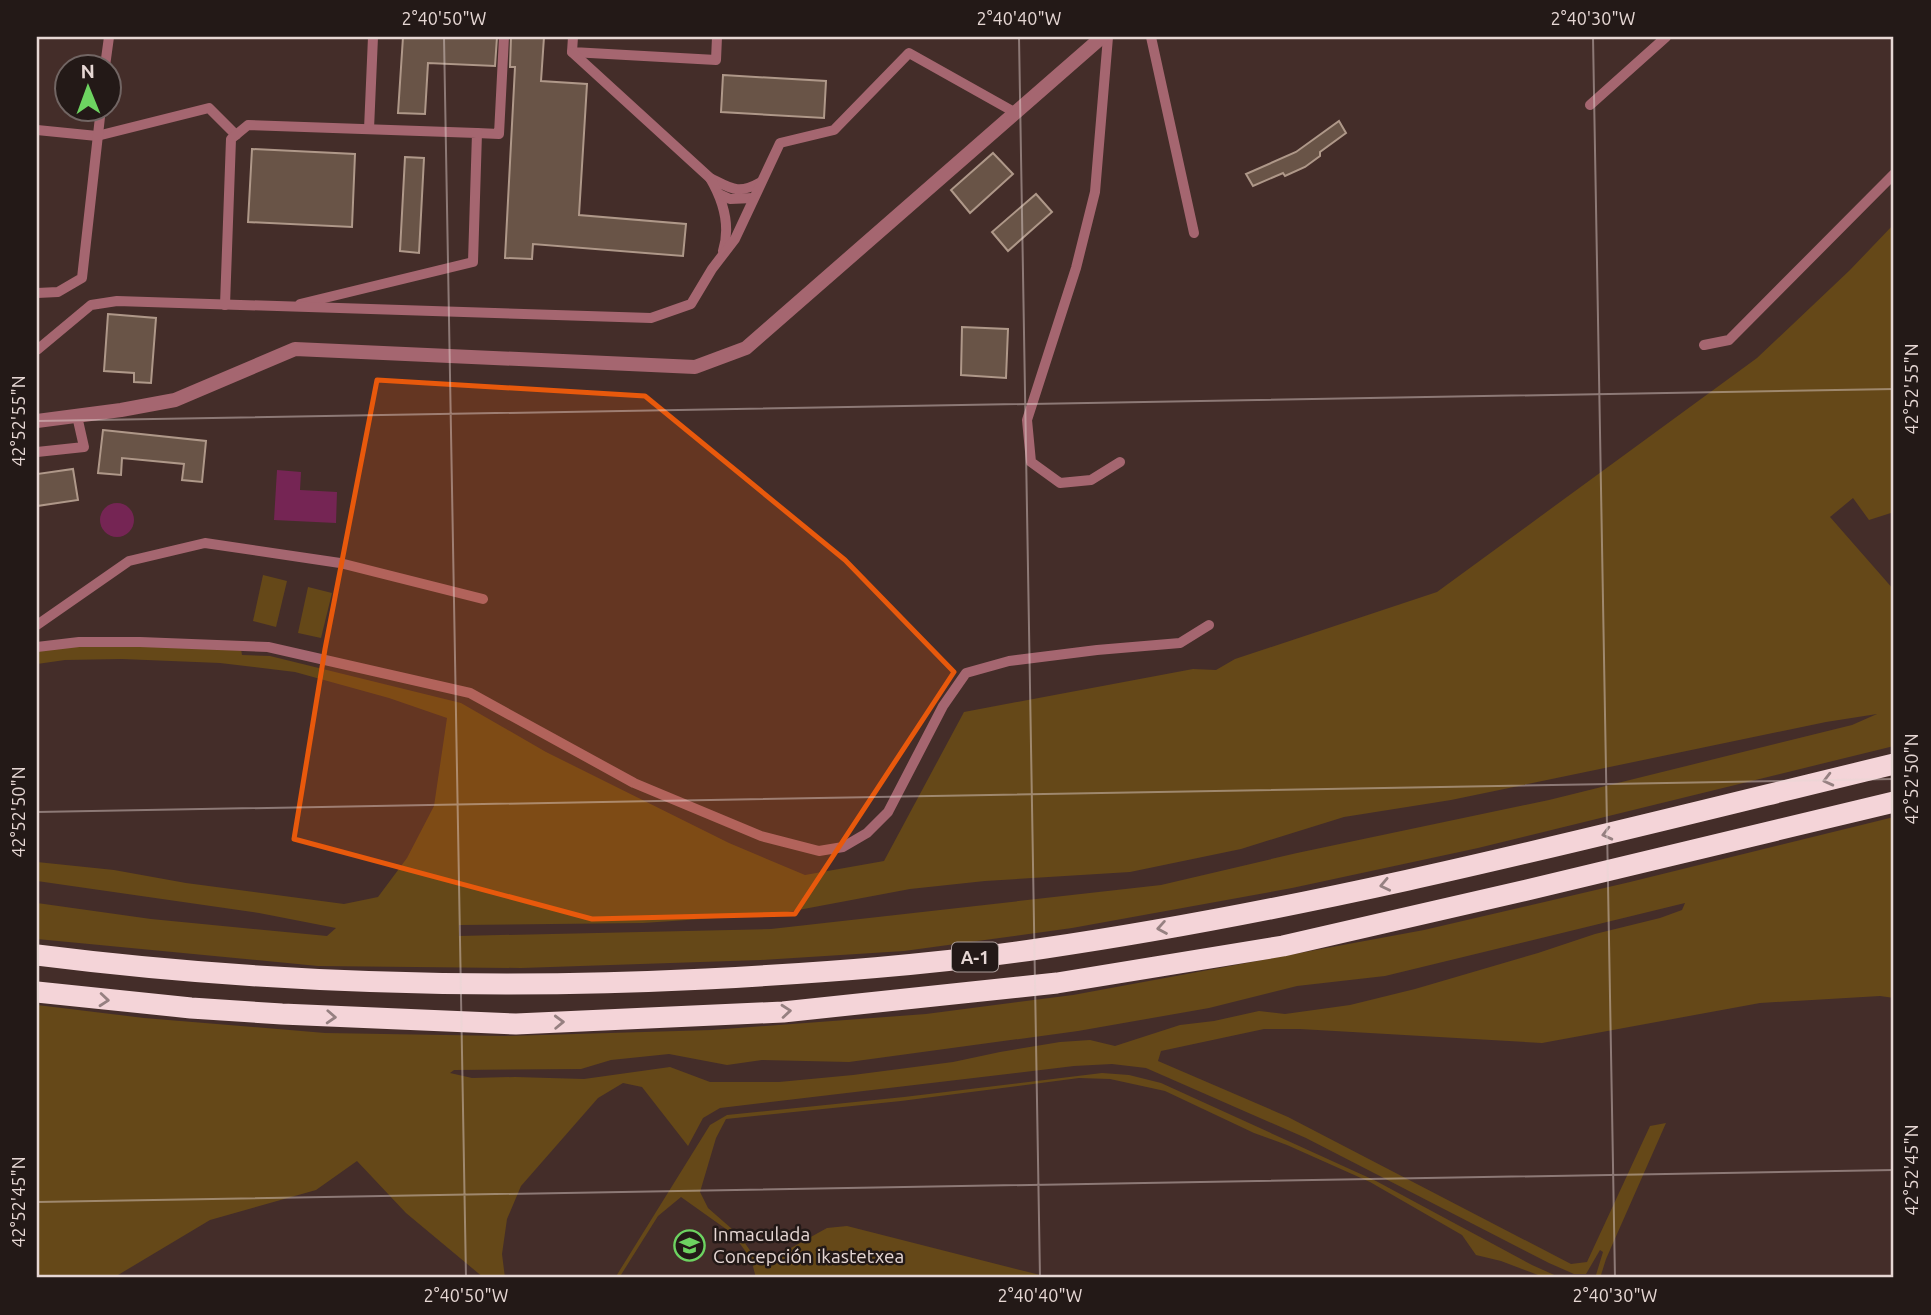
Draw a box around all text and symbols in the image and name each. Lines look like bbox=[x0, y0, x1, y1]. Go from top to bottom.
text: 2°40'50"W bbox=[402, 8, 487, 28]
text: 2°40'40"W bbox=[977, 8, 1062, 28]
text: 2°40'30"W bbox=[1551, 8, 1636, 28]
north arrow bbox=[52, 52, 122, 122]
text: N bbox=[80, 60, 95, 82]
text: 42°52'55"N bbox=[1901, 343, 1921, 435]
text: 42°52'55"N bbox=[8, 375, 28, 467]
text: 42°52'50"N bbox=[1901, 733, 1921, 825]
text: 42°52'50"N bbox=[8, 766, 28, 858]
one-way arrow bbox=[1822, 772, 1834, 786]
one-way arrow bbox=[1601, 826, 1613, 840]
one-way arrow bbox=[1379, 876, 1391, 891]
one-way arrow bbox=[1156, 920, 1168, 935]
road number: A-1 bbox=[952, 942, 998, 972]
one-way arrow bbox=[99, 992, 110, 1007]
one-way arrow bbox=[781, 1004, 792, 1019]
one-way arrow bbox=[326, 1009, 337, 1024]
one-way arrow bbox=[553, 1015, 564, 1030]
text: 42°52'45"N bbox=[1901, 1124, 1921, 1216]
text: 42°52'45"N bbox=[8, 1156, 28, 1248]
place label: Inmaculada Concepción ikastetxea bbox=[713, 1223, 904, 1267]
school or university icon: Inmaculada Concepción ikastetxea bbox=[673, 1228, 707, 1262]
text: 2°40'50"W bbox=[424, 1285, 509, 1305]
text: 2°40'40"W bbox=[998, 1285, 1083, 1305]
text: 2°40'30"W bbox=[1573, 1285, 1658, 1305]

